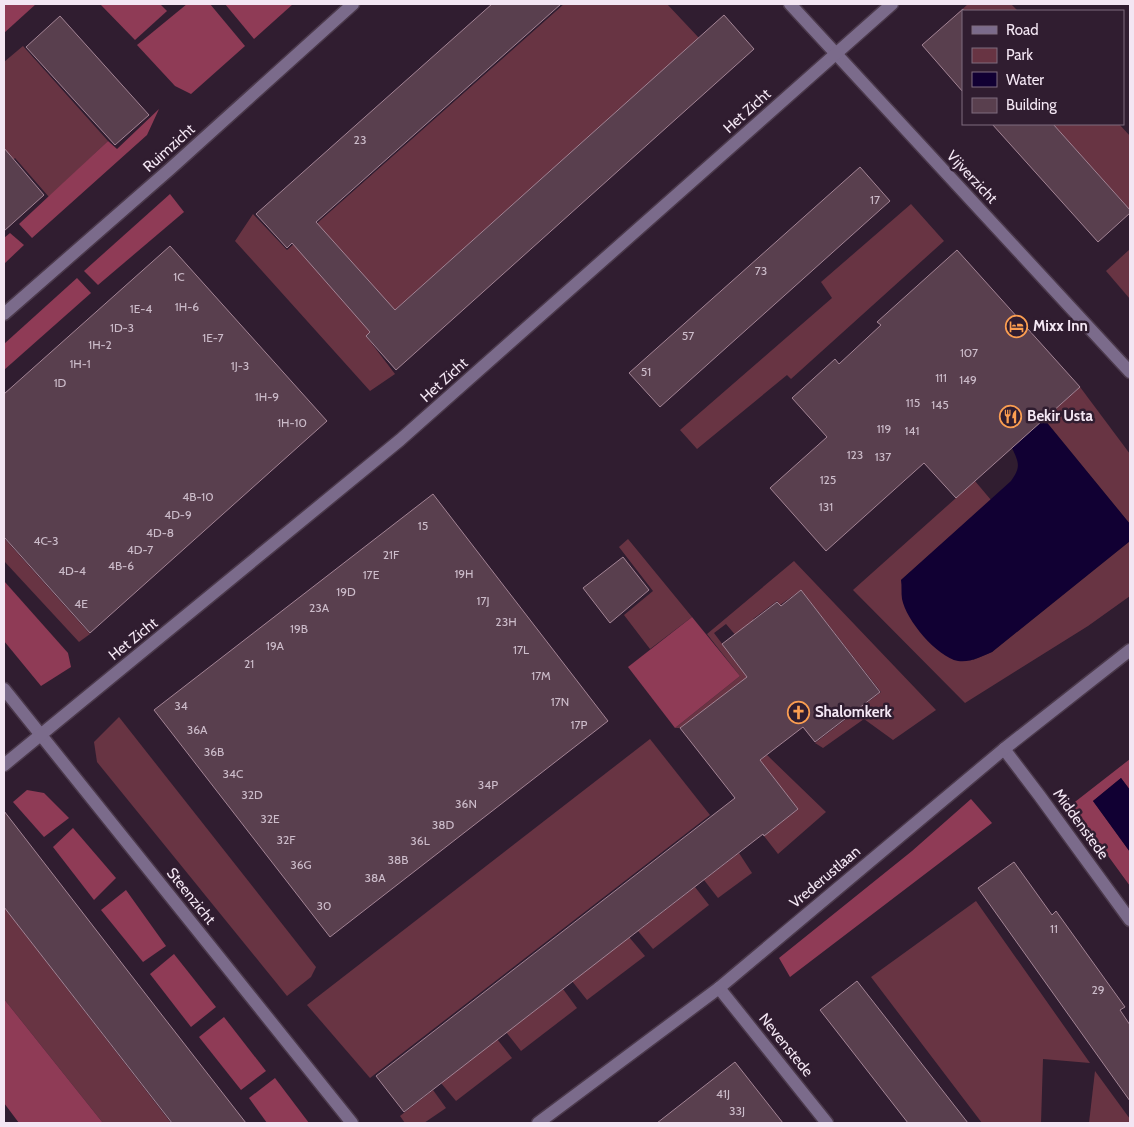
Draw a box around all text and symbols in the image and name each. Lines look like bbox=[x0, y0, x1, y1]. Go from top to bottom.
legend bbox=[962, 10, 1124, 125]
text: Road bbox=[1006, 21, 1039, 39]
text: Park bbox=[1006, 46, 1033, 64]
text: Water bbox=[1006, 71, 1044, 89]
street label: Het Zicht bbox=[720, 85, 774, 137]
text: Building bbox=[1006, 96, 1057, 114]
street label: Ruimzicht bbox=[139, 120, 199, 176]
house number: 23 bbox=[354, 132, 366, 147]
street label: Vijverzicht bbox=[943, 147, 1001, 207]
house number: 17 bbox=[870, 192, 880, 207]
house number: 73 bbox=[755, 263, 767, 278]
house number: 1C bbox=[173, 269, 185, 284]
house number: 1H-6 bbox=[175, 299, 199, 314]
house number: 1E-4 bbox=[130, 301, 152, 316]
hotel icon: Mixx Inn bbox=[1005, 314, 1029, 338]
place label: Mixx Inn bbox=[1033, 317, 1088, 335]
house number: 1D-3 bbox=[110, 320, 134, 335]
house number: 57 bbox=[682, 328, 694, 343]
house number: 1E-7 bbox=[202, 330, 224, 345]
house number: 1H-2 bbox=[88, 337, 112, 352]
house number: 107 bbox=[960, 345, 978, 360]
street label: Het Zicht bbox=[417, 354, 471, 406]
house number: 1H-1 bbox=[69, 356, 91, 371]
house number: 1J-3 bbox=[231, 358, 249, 373]
house number: 51 bbox=[641, 364, 651, 379]
house number: 111 bbox=[935, 370, 947, 385]
house number: 149 bbox=[959, 372, 977, 387]
house number: 1D bbox=[54, 375, 67, 390]
house number: 1H-9 bbox=[255, 389, 279, 404]
house number: 115 bbox=[906, 395, 920, 410]
house number: 145 bbox=[931, 397, 949, 412]
restaurant icon: Bekir Usta bbox=[999, 404, 1023, 428]
place label: Bekir Usta bbox=[1027, 407, 1093, 425]
house number: 1H-10 bbox=[277, 415, 307, 430]
house number: 119 bbox=[877, 421, 892, 436]
house number: 141 bbox=[905, 423, 919, 438]
house number: 123 bbox=[847, 447, 863, 462]
house number: 137 bbox=[875, 449, 891, 464]
house number: 125 bbox=[820, 472, 836, 487]
house number: 4B-10 bbox=[182, 489, 214, 504]
house number: 131 bbox=[819, 499, 833, 514]
house number: 4D-9 bbox=[164, 507, 192, 522]
house number: 15 bbox=[418, 518, 428, 533]
house number: 4D-8 bbox=[146, 525, 174, 540]
house number: 4C-3 bbox=[33, 533, 59, 548]
house number: 4D-7 bbox=[127, 542, 153, 557]
house number: 21F bbox=[383, 547, 400, 562]
house number: 4B-6 bbox=[108, 558, 134, 573]
house number: 4D-4 bbox=[58, 563, 86, 578]
house number: 19H bbox=[454, 566, 474, 581]
house number: 17E bbox=[363, 567, 380, 582]
house number: 19D bbox=[336, 584, 356, 599]
house number: 17J bbox=[476, 593, 490, 608]
house number: 4E bbox=[74, 596, 88, 611]
house number: 23A bbox=[309, 600, 330, 615]
street label: Het Zicht bbox=[105, 614, 161, 664]
house number: 23H bbox=[495, 614, 517, 629]
house number: 19B bbox=[290, 621, 308, 636]
house number: 19A bbox=[266, 638, 285, 653]
house number: 17L bbox=[513, 642, 529, 657]
house number: 21 bbox=[244, 656, 254, 671]
house number: 17M bbox=[531, 668, 551, 683]
house number: 17N bbox=[551, 694, 569, 709]
house number: 34 bbox=[174, 698, 188, 713]
church icon: Shalomkerk bbox=[787, 700, 811, 724]
place label: Shalomkerk bbox=[815, 703, 892, 721]
house number: 17P bbox=[571, 717, 588, 732]
house number: 36A bbox=[187, 722, 208, 737]
house number: 36B bbox=[204, 744, 224, 759]
house number: 34C bbox=[223, 766, 243, 781]
house number: 34P bbox=[478, 777, 498, 792]
street label: Middenstede bbox=[1049, 785, 1113, 863]
house number: 32D bbox=[241, 787, 263, 802]
house number: 36N bbox=[455, 796, 477, 811]
house number: 32E bbox=[260, 811, 280, 826]
house number: 38D bbox=[432, 817, 455, 832]
house number: 32F bbox=[276, 832, 296, 847]
house number: 36L bbox=[410, 833, 430, 848]
street label: Vrederustlaan bbox=[786, 842, 864, 912]
house number: 38B bbox=[388, 852, 408, 867]
house number: 36G bbox=[290, 857, 312, 872]
street label: Steenzicht bbox=[163, 864, 219, 928]
house number: 38A bbox=[364, 870, 386, 885]
house number: 30 bbox=[317, 898, 331, 913]
house number: 11 bbox=[1050, 921, 1058, 936]
house number: 29 bbox=[1091, 982, 1105, 997]
street label: Nevenstede bbox=[755, 1010, 817, 1081]
house number: 41J bbox=[716, 1086, 730, 1101]
house number: 33J bbox=[729, 1103, 745, 1118]

